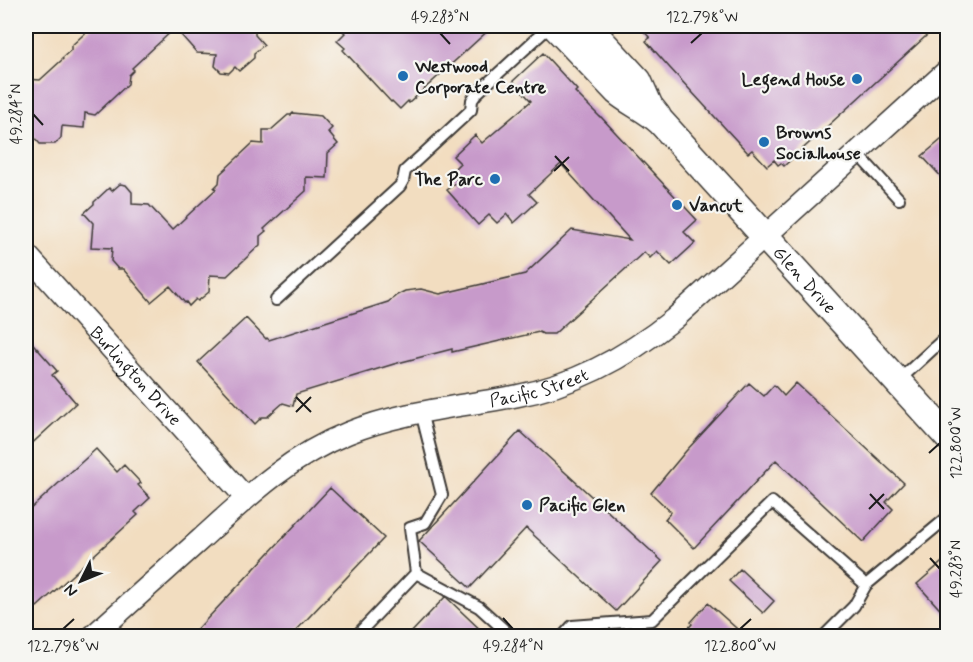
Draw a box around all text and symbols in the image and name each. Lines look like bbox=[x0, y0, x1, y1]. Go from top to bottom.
text: 49.283°N bbox=[411, 8, 469, 28]
text: 122.798°W bbox=[666, 8, 738, 28]
place label: Westwood Corporate Centre bbox=[414, 55, 547, 100]
place label: Legend House bbox=[742, 68, 846, 94]
marker: Westwood Corporate Centre bbox=[396, 69, 410, 83]
marker: Legend House bbox=[850, 72, 864, 86]
text: 49.284°N bbox=[7, 84, 27, 144]
place label: Browns Socialhouse bbox=[776, 121, 861, 166]
marker: Browns Socialhouse bbox=[757, 135, 771, 149]
place label: The Parc bbox=[414, 168, 484, 192]
marker: The Parc bbox=[488, 172, 502, 186]
place label: Vancut bbox=[689, 194, 743, 218]
marker: Vancut bbox=[670, 198, 684, 212]
street label: Glen Drive bbox=[767, 241, 841, 319]
street label: Burlington Drive bbox=[84, 322, 186, 431]
street label: Pacific Street bbox=[488, 363, 593, 413]
text: 122.800°W bbox=[947, 407, 967, 479]
place label: Pacific Glen bbox=[539, 494, 625, 518]
marker: Pacific Glen bbox=[520, 498, 534, 512]
text: 49.283°N bbox=[947, 540, 967, 598]
north arrow bbox=[51, 551, 111, 611]
text: N bbox=[60, 579, 82, 601]
text: 122.798°W bbox=[27, 637, 99, 657]
text: 49.284°N bbox=[483, 637, 543, 657]
text: 122.800°W bbox=[704, 637, 776, 657]

